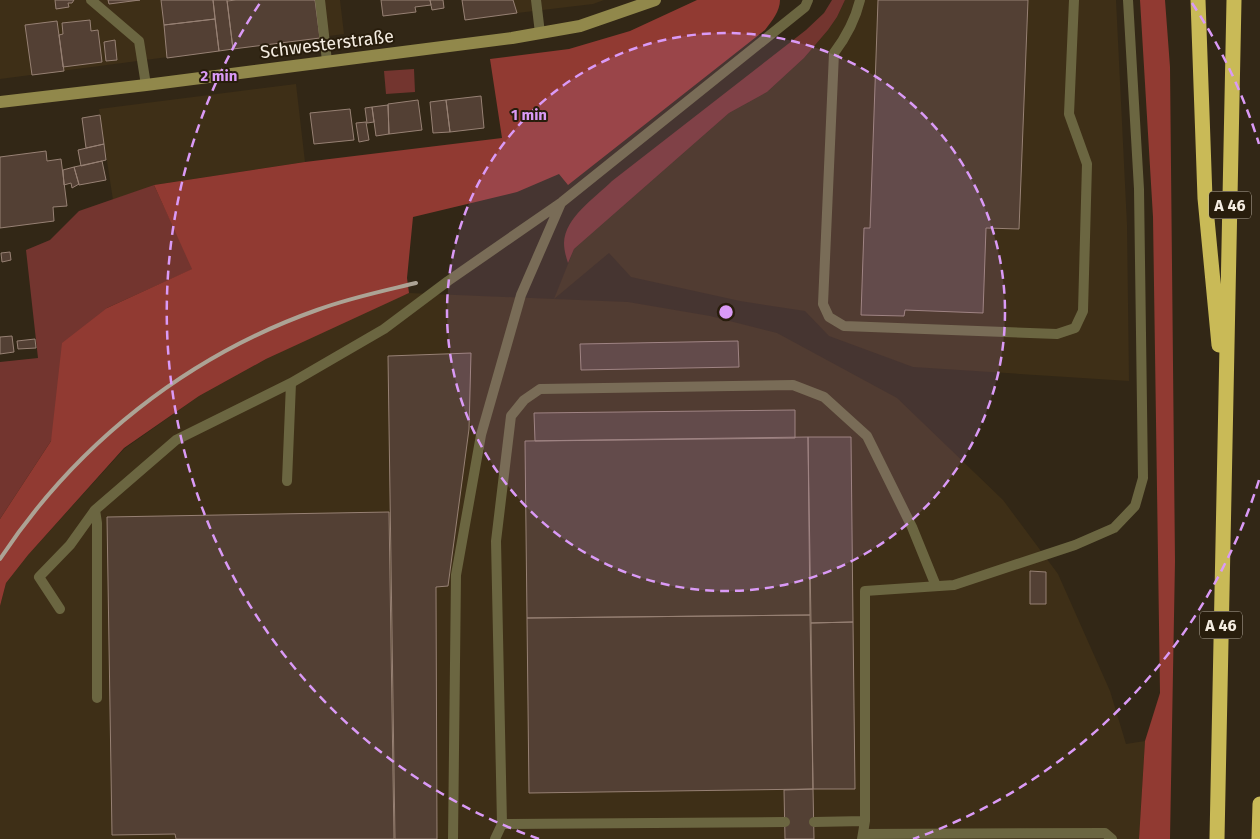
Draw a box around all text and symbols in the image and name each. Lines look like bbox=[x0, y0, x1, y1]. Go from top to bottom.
street label: Schwesterstraße bbox=[259, 25, 395, 63]
text: 2 min bbox=[201, 67, 237, 85]
text: 1 min bbox=[511, 106, 547, 124]
road number: A 46 bbox=[1209, 192, 1251, 218]
centre of rings bbox=[717, 303, 735, 321]
road number: A 46 bbox=[1200, 612, 1242, 638]

